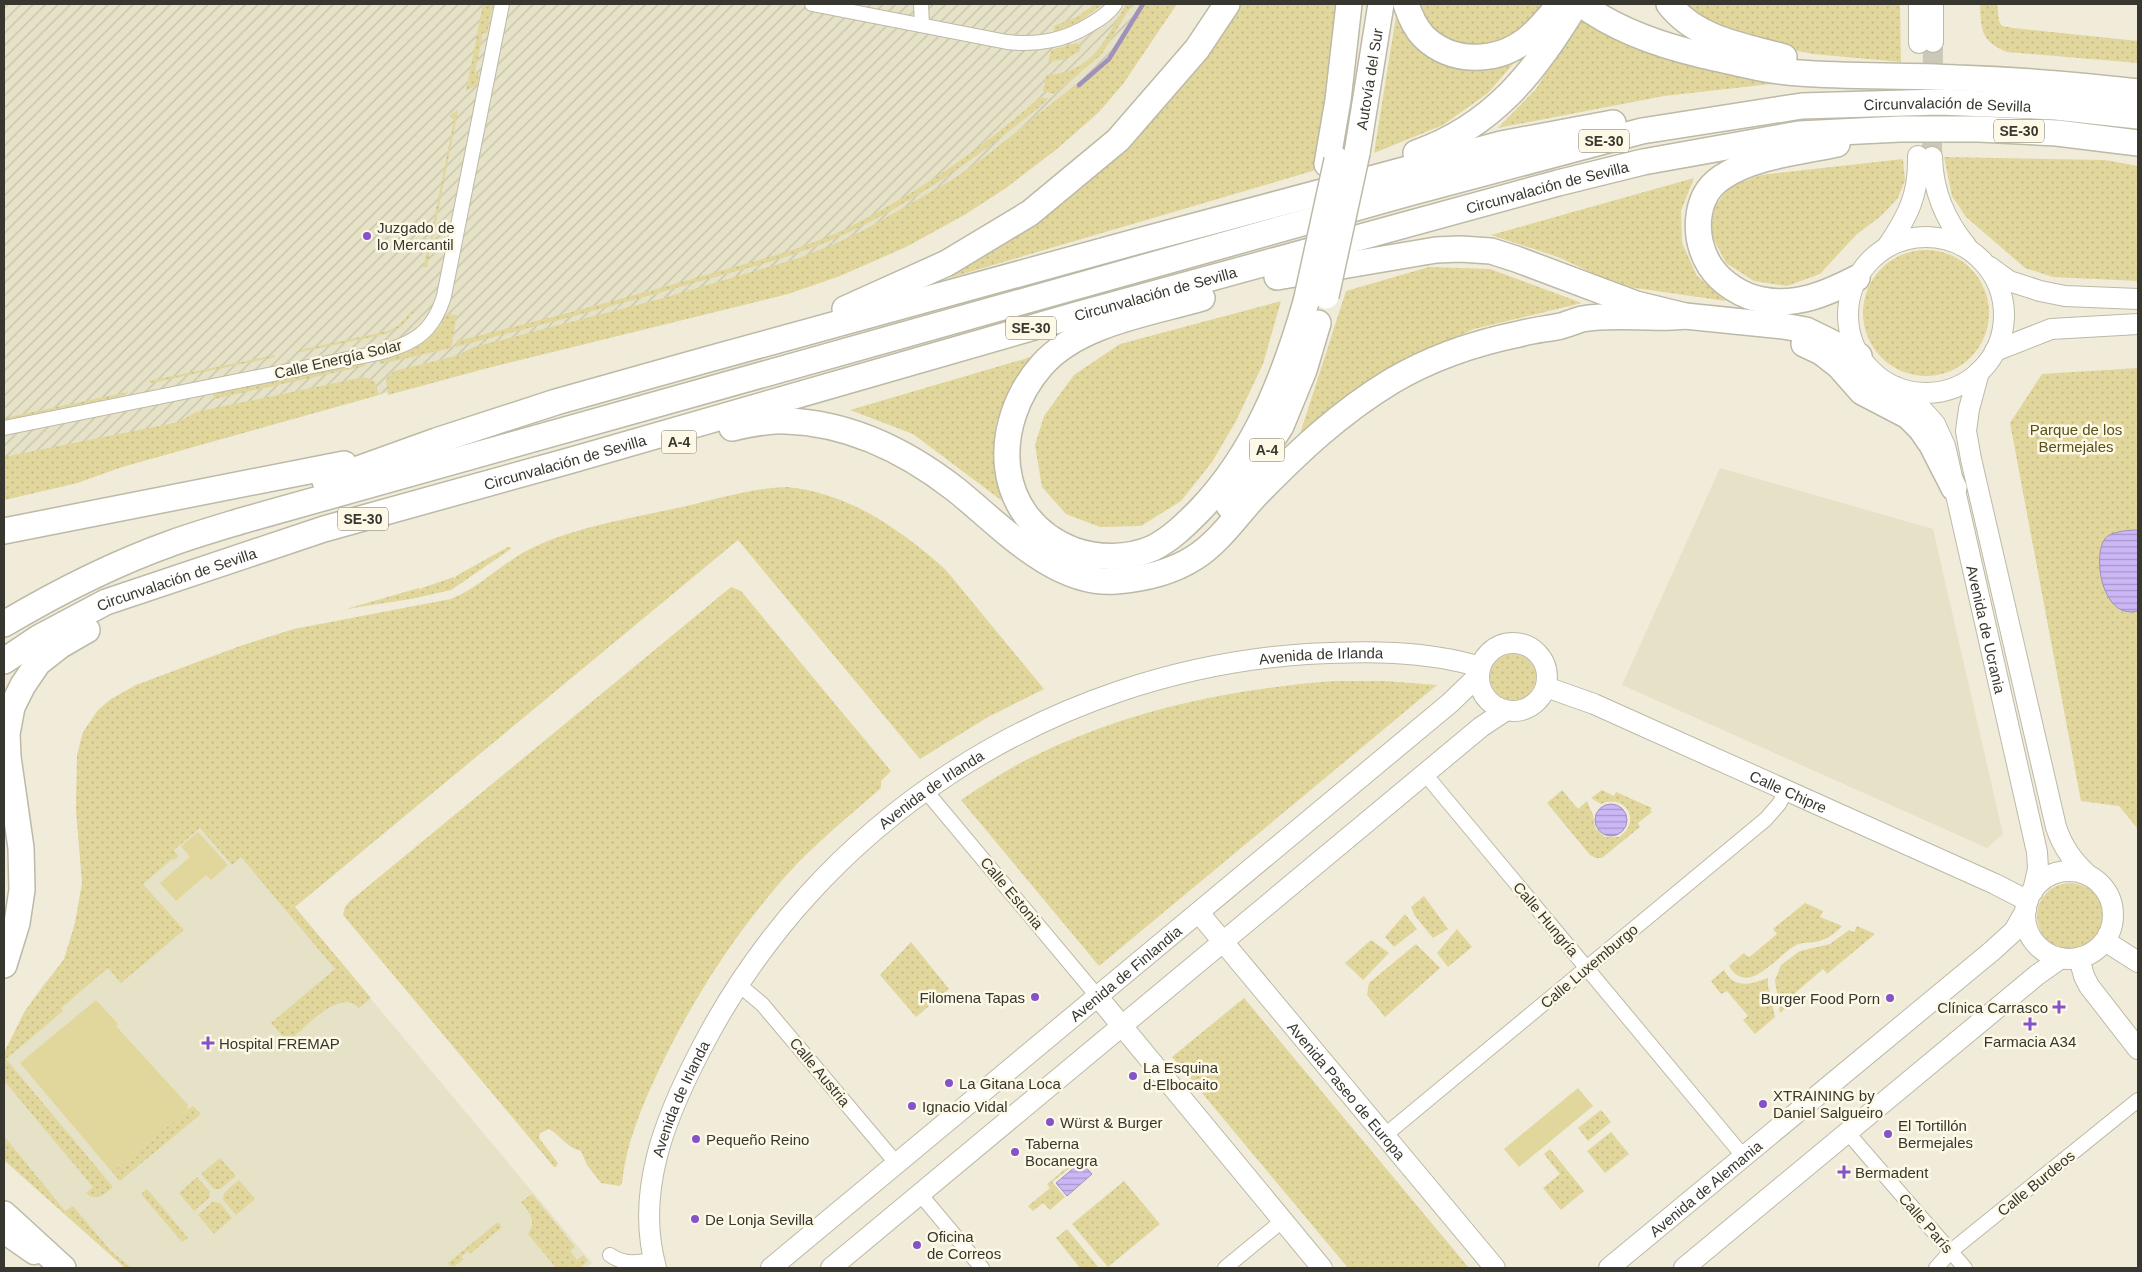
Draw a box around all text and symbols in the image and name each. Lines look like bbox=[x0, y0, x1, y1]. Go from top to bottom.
street label: Autovía del Sur bbox=[1352, 27, 1385, 131]
street label: Circunvalación de Sevilla bbox=[1863, 93, 2032, 114]
road number: SE-30 bbox=[1994, 120, 2044, 142]
road number: SE-30 bbox=[1579, 130, 1629, 152]
street label: Circunvalación de Sevilla bbox=[1464, 157, 1631, 216]
place label: Juzgado de lo Mercantil bbox=[377, 219, 455, 253]
marker: Juzgado de lo Mercantil bbox=[361, 230, 373, 242]
street label: Circunvalación de Sevilla bbox=[1072, 263, 1239, 324]
road number: SE-30 bbox=[1006, 316, 1056, 339]
street label: Calle Energía Solar bbox=[273, 336, 403, 382]
park label: Parque de los Bermejales bbox=[2030, 421, 2122, 455]
street label: Circunvalación de Sevilla bbox=[482, 430, 649, 493]
road number: A-4 bbox=[662, 431, 696, 454]
road number: A-4 bbox=[1250, 438, 1284, 462]
road number: SE-30 bbox=[338, 508, 388, 530]
street label: Circunvalación de Sevilla bbox=[93, 544, 259, 614]
street label: Avenida de Ucrania bbox=[1964, 564, 2009, 696]
street label: Avenida de Irlanda bbox=[1258, 644, 1384, 667]
street label: Avenida de Irlanda bbox=[875, 746, 987, 832]
street label: Calle Chipre bbox=[1747, 767, 1830, 816]
street label: Calle Estonia bbox=[977, 854, 1047, 933]
street label: Calle Hungría bbox=[1510, 878, 1582, 960]
street label: Calle Luxemburgo bbox=[1537, 920, 1641, 1012]
street label: Avenida de Finlandia bbox=[1066, 921, 1185, 1024]
place label: Filomena Tapas bbox=[919, 989, 1025, 1006]
place label: Burger Food Porn bbox=[1761, 990, 1880, 1007]
marker: Filomena Tapas bbox=[1029, 991, 1041, 1003]
marker: Burger Food Porn bbox=[1884, 992, 1896, 1004]
place label: Clínica Carrasco bbox=[1937, 999, 2048, 1016]
marker: Clínica Carrasco bbox=[2052, 1000, 2066, 1014]
street label: Avenida Paseo de Europa bbox=[1285, 1018, 1410, 1163]
marker: Farmacia A34 bbox=[2024, 1018, 2036, 1030]
place label: Farmacia A34 bbox=[1984, 1033, 2076, 1050]
street label: Calle Austria bbox=[786, 1034, 854, 1110]
place label: Hospital FREMAP bbox=[219, 1035, 340, 1052]
marker: Hospital FREMAP bbox=[201, 1036, 215, 1050]
street label: Avenida de Irlanda bbox=[649, 1037, 713, 1159]
place label: La Esquina d-Elbocaito bbox=[1143, 1059, 1219, 1093]
marker: La Esquina d-Elbocaito bbox=[1127, 1070, 1139, 1082]
place label: La Gitana Loca bbox=[959, 1075, 1061, 1092]
marker: La Gitana Loca bbox=[943, 1077, 955, 1089]
place label: XTRAINING by Daniel Salgueiro bbox=[1773, 1087, 1883, 1121]
place label: Ignacio Vidal bbox=[922, 1098, 1008, 1115]
marker: XTRAINING by Daniel Salgueiro bbox=[1757, 1098, 1769, 1110]
marker: Ignacio Vidal bbox=[906, 1100, 918, 1112]
place label: Würst & Burger bbox=[1060, 1114, 1163, 1131]
marker: Würst & Burger bbox=[1044, 1116, 1056, 1128]
place label: El Tortillón Bermejales bbox=[1898, 1117, 1973, 1151]
marker: El Tortillón Bermejales bbox=[1882, 1128, 1894, 1140]
place label: Pequeño Reino bbox=[706, 1131, 809, 1148]
marker: Pequeño Reino bbox=[690, 1133, 702, 1145]
place label: Taberna Bocanegra bbox=[1025, 1135, 1098, 1169]
street label: Avenida de Alemania bbox=[1646, 1136, 1765, 1240]
marker: Taberna Bocanegra bbox=[1009, 1146, 1021, 1158]
street label: Calle Burdeos bbox=[1994, 1147, 2078, 1219]
place label: Bermadent bbox=[1855, 1164, 1929, 1181]
marker: Bermadent bbox=[1837, 1165, 1851, 1179]
street label: Calle París bbox=[1896, 1190, 1956, 1256]
place label: De Lonja Sevilla bbox=[705, 1211, 814, 1228]
marker: De Lonja Sevilla bbox=[689, 1213, 701, 1225]
place label: Oficina de Correos bbox=[927, 1228, 1001, 1262]
marker: Oficina de Correos bbox=[911, 1239, 923, 1251]

